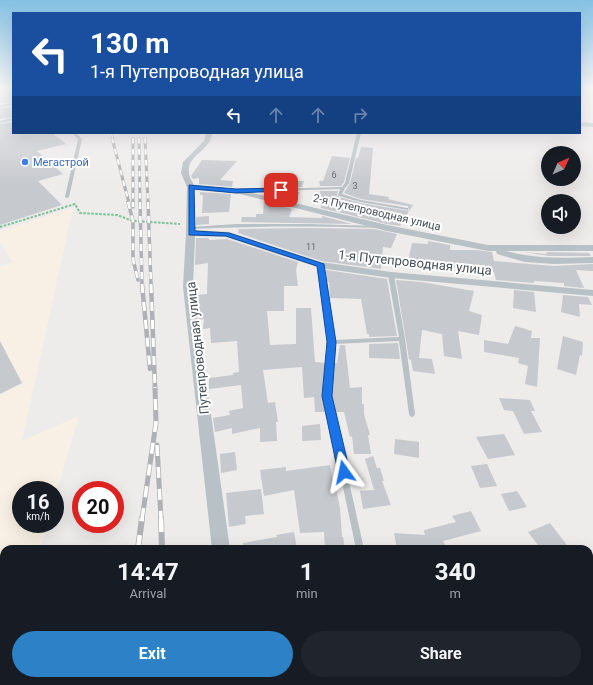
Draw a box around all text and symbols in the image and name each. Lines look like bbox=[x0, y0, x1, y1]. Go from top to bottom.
text: 130 m bbox=[90, 27, 169, 60]
icon: left bbox=[24, 28, 76, 80]
text: 1-я Путепроводная улица bbox=[90, 61, 304, 82]
icon: left bbox=[223, 104, 245, 126]
icon: ahead bbox=[265, 104, 287, 126]
icon: ahead bbox=[307, 104, 329, 126]
icon: right bbox=[349, 104, 371, 126]
north arrow bbox=[541, 146, 581, 186]
map controls bbox=[541, 146, 581, 234]
place label: Мегастрой bbox=[33, 156, 89, 169]
marker: Мегастрой bbox=[20, 157, 30, 167]
house number: 6 bbox=[331, 170, 337, 180]
pin bbox=[264, 173, 298, 207]
icon: arrive bbox=[270, 179, 292, 201]
house number: 3 bbox=[352, 181, 358, 191]
street label: 2-я Путепроводная улица bbox=[312, 191, 442, 234]
button: sound bbox=[541, 194, 581, 234]
house number: 11 bbox=[306, 242, 316, 252]
street label: 1-я Путепроводная улица bbox=[337, 247, 493, 278]
street label: Путепроводная улица bbox=[183, 281, 212, 415]
position arrow bbox=[323, 451, 365, 493]
speed limit sign: 20 bbox=[72, 481, 124, 533]
text: 16 bbox=[27, 490, 49, 514]
text: km/h bbox=[26, 511, 50, 522]
text: 14:47 bbox=[117, 558, 179, 586]
text: 1 bbox=[300, 558, 314, 586]
text: 340 bbox=[435, 558, 476, 586]
text: Arrival bbox=[129, 586, 166, 601]
text: min bbox=[296, 586, 318, 601]
text: m bbox=[450, 586, 461, 601]
button: Exit bbox=[12, 631, 293, 677]
button: Share bbox=[301, 631, 581, 677]

